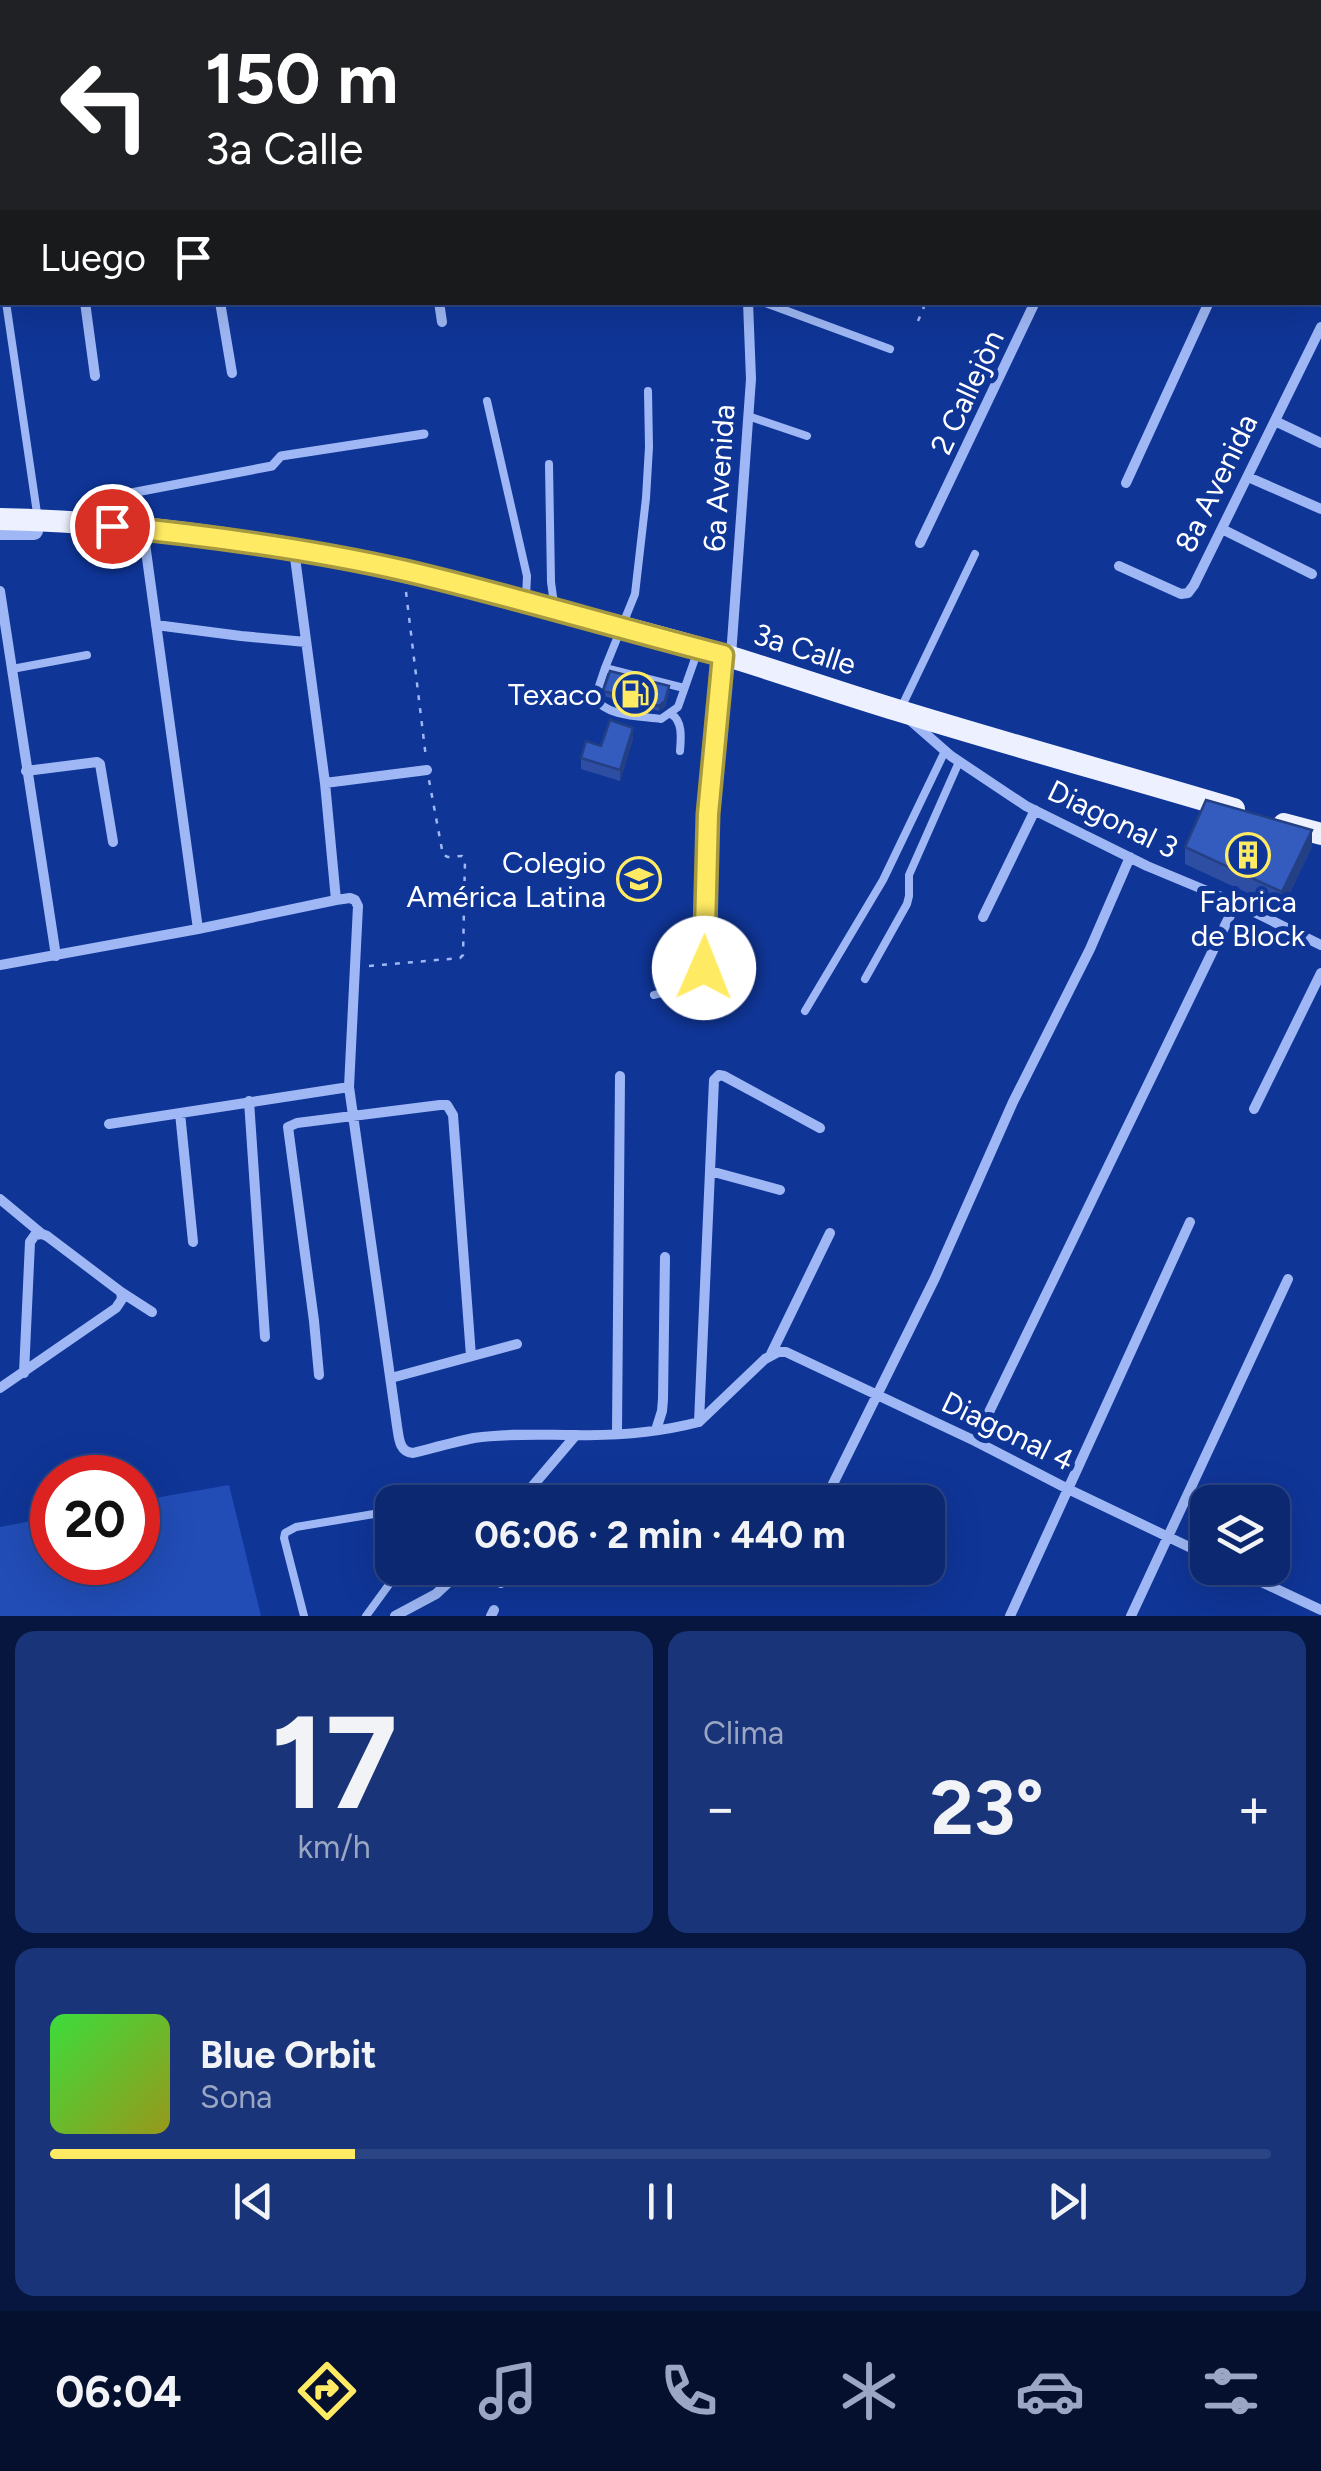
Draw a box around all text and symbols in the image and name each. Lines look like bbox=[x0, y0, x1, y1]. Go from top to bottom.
text: 150 m bbox=[205, 36, 398, 121]
icon: left bbox=[40, 40, 170, 170]
text: 3a Calle bbox=[205, 121, 363, 175]
icon: arrive bbox=[166, 230, 221, 285]
text: Luego bbox=[40, 235, 146, 281]
street label: 2 Callejòn bbox=[922, 324, 1012, 460]
street label: 6a Avenida bbox=[695, 403, 743, 553]
street label: 8a Avenida bbox=[1167, 408, 1265, 558]
pin bbox=[70, 484, 155, 569]
icon: arrive bbox=[85, 499, 140, 554]
street label: 3a Calle bbox=[749, 615, 861, 683]
fuel station icon: Texaco bbox=[612, 671, 658, 717]
place label: Texaco bbox=[508, 676, 602, 713]
street label: Diagonal 3 bbox=[1042, 772, 1184, 866]
building icon: Fabrica de Block bbox=[1225, 832, 1271, 878]
place label: Colegio América Latina bbox=[406, 844, 606, 915]
school or university icon: Colegio América Latina bbox=[616, 856, 662, 902]
place label: Fabrica de Block bbox=[1191, 883, 1306, 954]
position arrow bbox=[652, 916, 756, 1020]
street label: Diagonal 4 bbox=[936, 1383, 1080, 1479]
speed limit sign: 20 bbox=[30, 1455, 160, 1585]
map controls bbox=[1190, 1485, 1290, 1585]
button: layers bbox=[1190, 1485, 1290, 1585]
text: 06:06 · 2 min · 440 m bbox=[474, 1512, 846, 1558]
text: 17 bbox=[270, 1685, 398, 1841]
text: Clima bbox=[703, 1714, 784, 1752]
text: 23° bbox=[930, 1763, 1044, 1853]
text: − bbox=[703, 1775, 737, 1841]
text: + bbox=[1237, 1775, 1271, 1841]
text: km/h bbox=[297, 1828, 371, 1866]
text: Blue Orbit bbox=[200, 2032, 376, 2078]
text: Sona bbox=[200, 2078, 272, 2116]
icon: previous bbox=[226, 2174, 281, 2229]
icon: pause bbox=[633, 2174, 688, 2229]
icon: next bbox=[1040, 2174, 1095, 2229]
icon: directions bbox=[292, 2356, 362, 2426]
icon: music bbox=[473, 2356, 543, 2426]
icon: phone bbox=[654, 2356, 724, 2426]
icon: climate bbox=[834, 2356, 904, 2426]
icon: car bbox=[1015, 2356, 1085, 2426]
icon: filters bbox=[1196, 2356, 1266, 2426]
text: 06:04 bbox=[55, 2364, 182, 2418]

